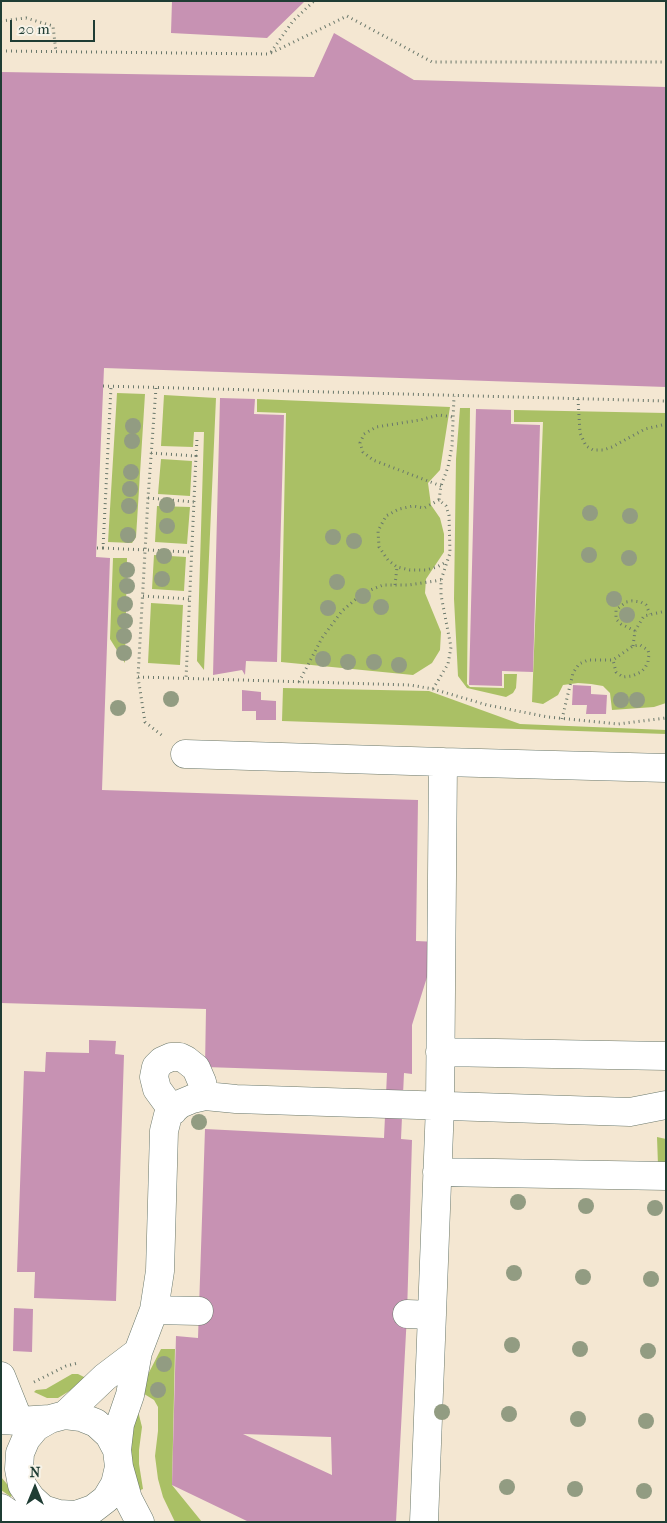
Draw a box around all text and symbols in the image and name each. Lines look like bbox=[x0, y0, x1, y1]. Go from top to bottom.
scale bar bbox=[12, 10, 98, 42]
text: 20 m bbox=[18, 20, 50, 38]
north arrow bbox=[10, 1463, 60, 1513]
text: N bbox=[30, 1464, 40, 1481]

